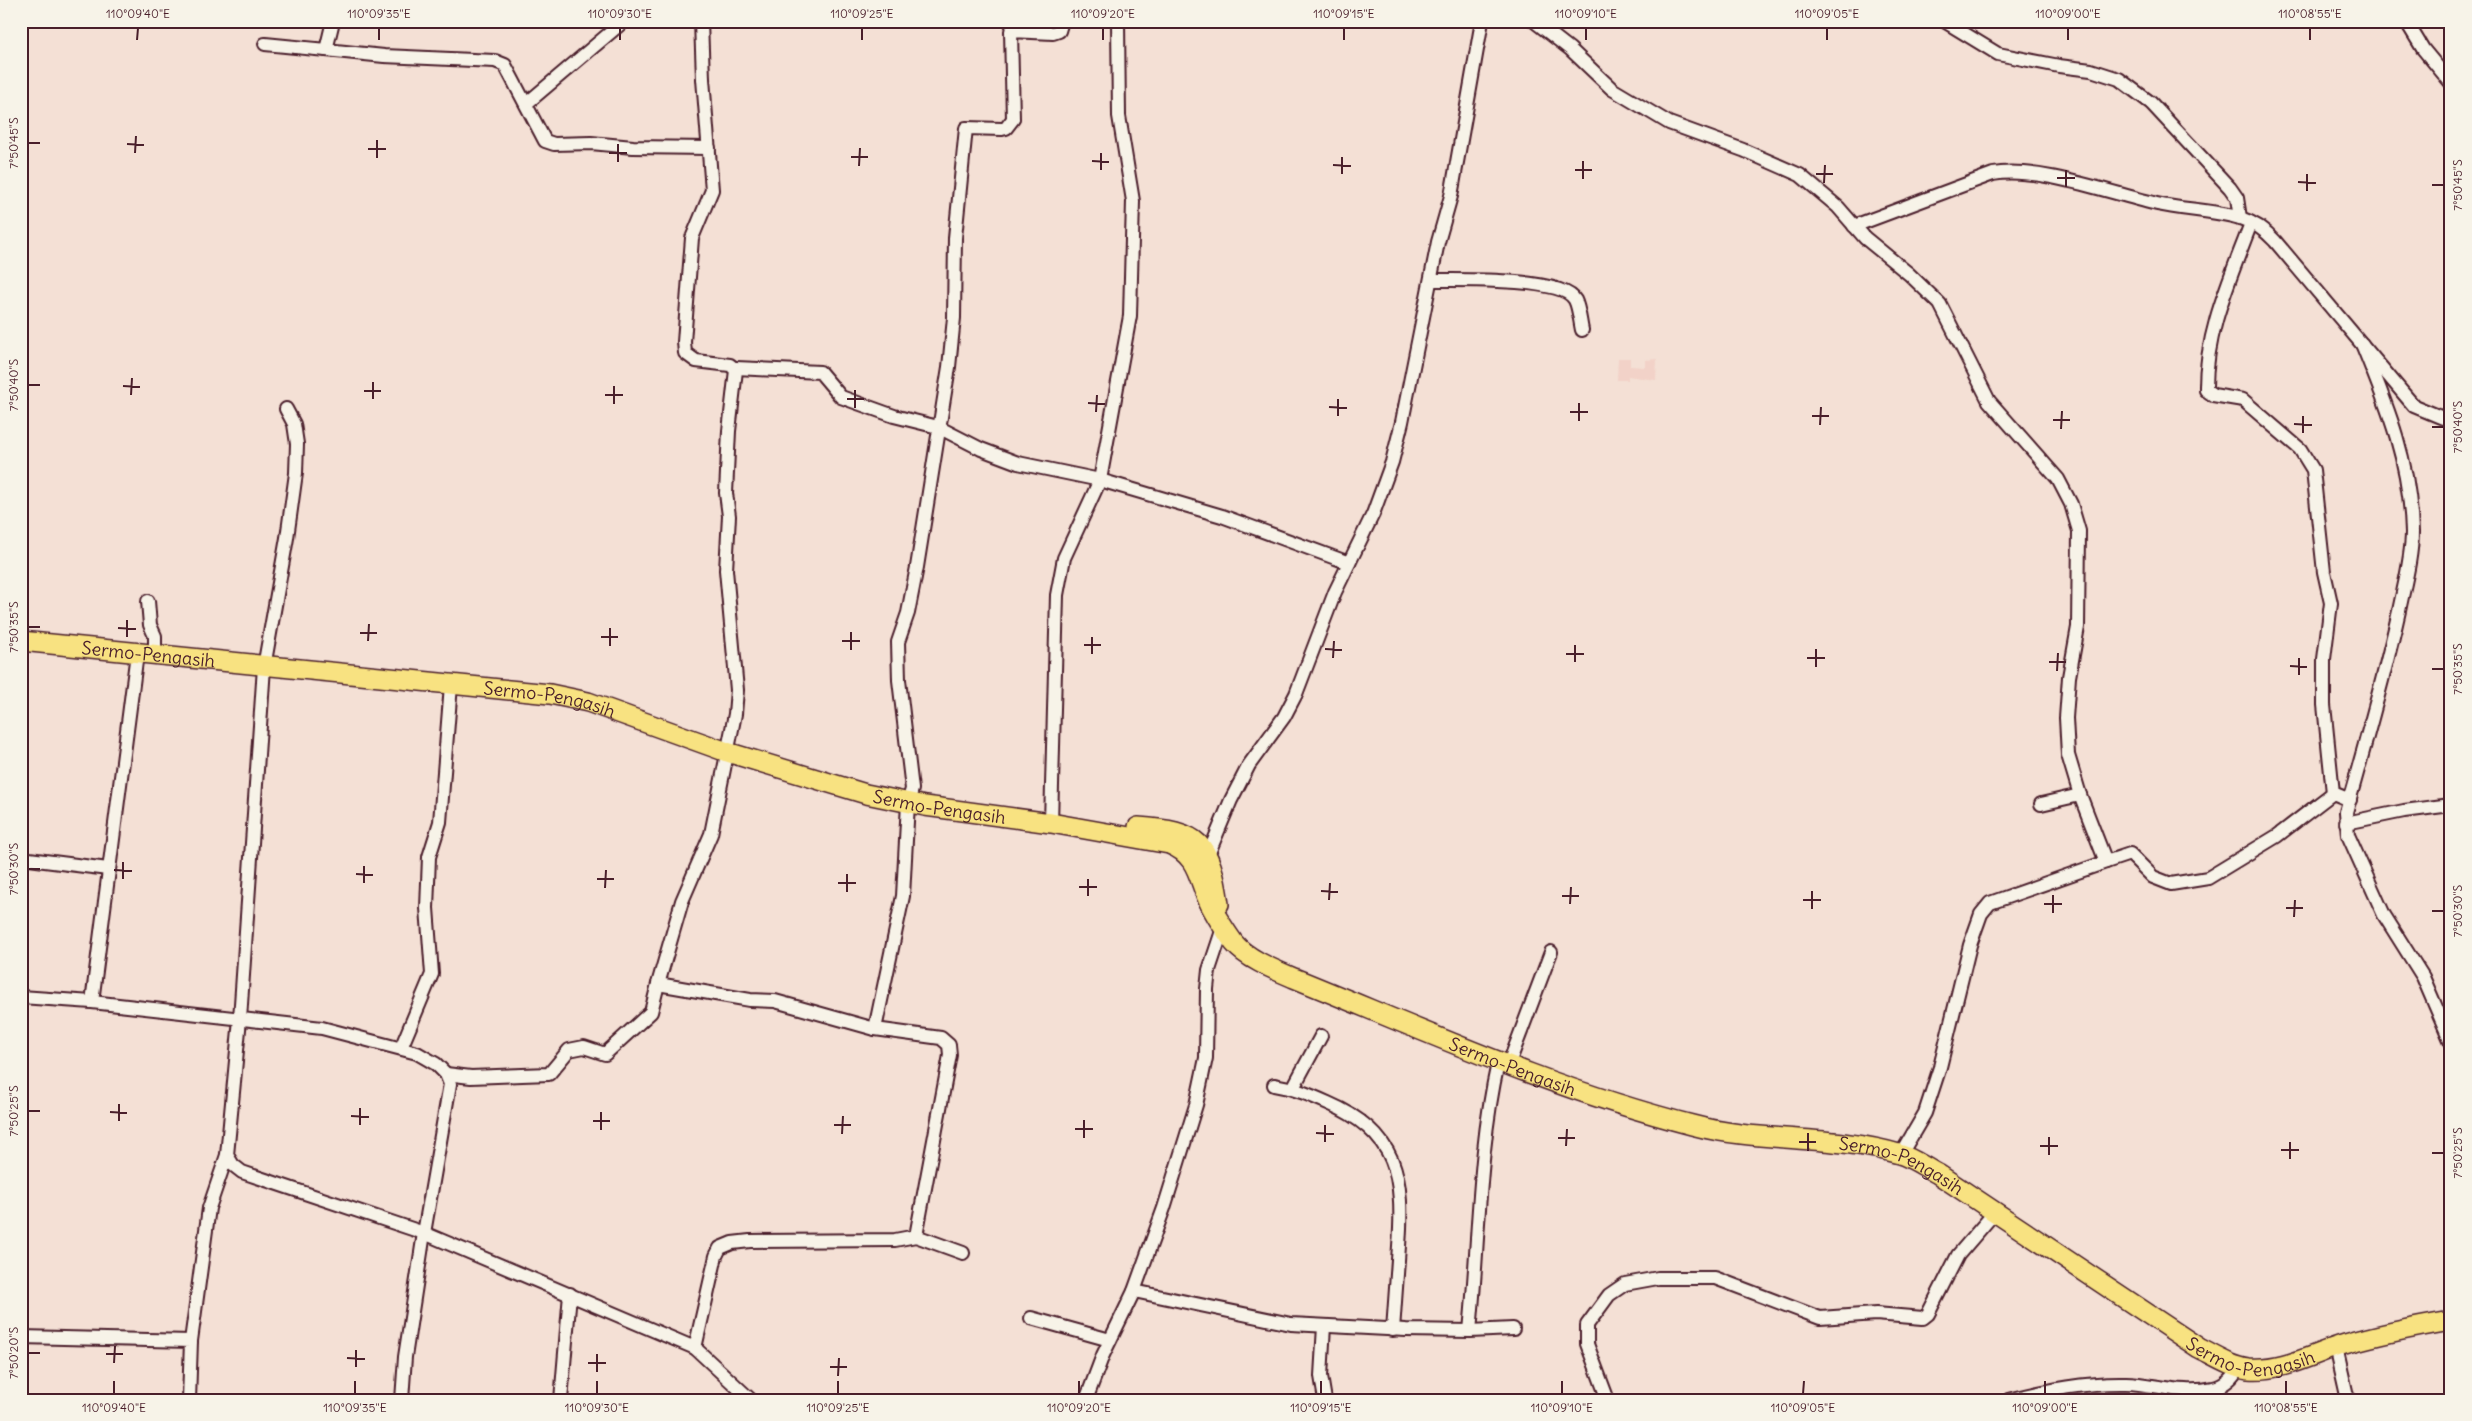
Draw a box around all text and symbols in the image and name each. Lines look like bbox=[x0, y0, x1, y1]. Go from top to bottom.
text: 110°09'40"E bbox=[106, 6, 170, 21]
text: 110°09'35"E bbox=[347, 6, 411, 21]
text: 110°09'30"E bbox=[588, 6, 652, 21]
text: 110°09'25"E bbox=[830, 6, 894, 21]
text: 110°09'20"E bbox=[1071, 6, 1135, 21]
text: 110°09'15"E bbox=[1313, 6, 1375, 21]
text: 110°09'10"E bbox=[1555, 6, 1617, 21]
text: 110°09'05"E bbox=[1795, 6, 1859, 21]
text: 110°09'00"E bbox=[2035, 6, 2101, 21]
text: 110°08'55"E bbox=[2278, 6, 2342, 21]
text: 7°50'45"S bbox=[6, 117, 21, 169]
text: 7°50'45"S bbox=[2450, 159, 2465, 211]
text: 7°50'40"S bbox=[6, 359, 21, 411]
text: 7°50'40"S bbox=[2450, 401, 2465, 453]
text: 7°50'35"S bbox=[6, 601, 21, 653]
street label: Sermo-Pengasih bbox=[81, 636, 216, 672]
text: 7°50'35"S bbox=[2450, 643, 2465, 695]
street label: Sermo-Pengasih bbox=[483, 676, 619, 722]
street label: Sermo-Pengasih bbox=[871, 784, 1007, 828]
text: 7°50'30"S bbox=[6, 842, 21, 895]
text: 7°50'30"S bbox=[2450, 884, 2465, 937]
street label: Sermo-Pengasih bbox=[1446, 1032, 1579, 1101]
text: 7°50'25"S bbox=[6, 1085, 21, 1137]
text: 7°50'25"S bbox=[2450, 1127, 2465, 1179]
street label: Sermo-Pengasih bbox=[1838, 1131, 1968, 1200]
text: 7°50'20"S bbox=[6, 1327, 21, 1379]
street label: Sermo-Pengasih bbox=[2182, 1331, 2318, 1381]
text: 110°09'40"E bbox=[82, 1400, 146, 1415]
text: 110°09'35"E bbox=[323, 1400, 387, 1415]
text: 110°09'30"E bbox=[565, 1400, 629, 1415]
text: 110°09'25"E bbox=[806, 1400, 870, 1415]
text: 110°09'20"E bbox=[1047, 1400, 1111, 1415]
text: 110°09'15"E bbox=[1290, 1400, 1352, 1415]
text: 110°09'10"E bbox=[1531, 1400, 1593, 1415]
text: 110°09'05"E bbox=[1771, 1400, 1835, 1415]
text: 110°09'00"E bbox=[2012, 1400, 2078, 1415]
text: 110°08'55"E bbox=[2254, 1400, 2318, 1415]

